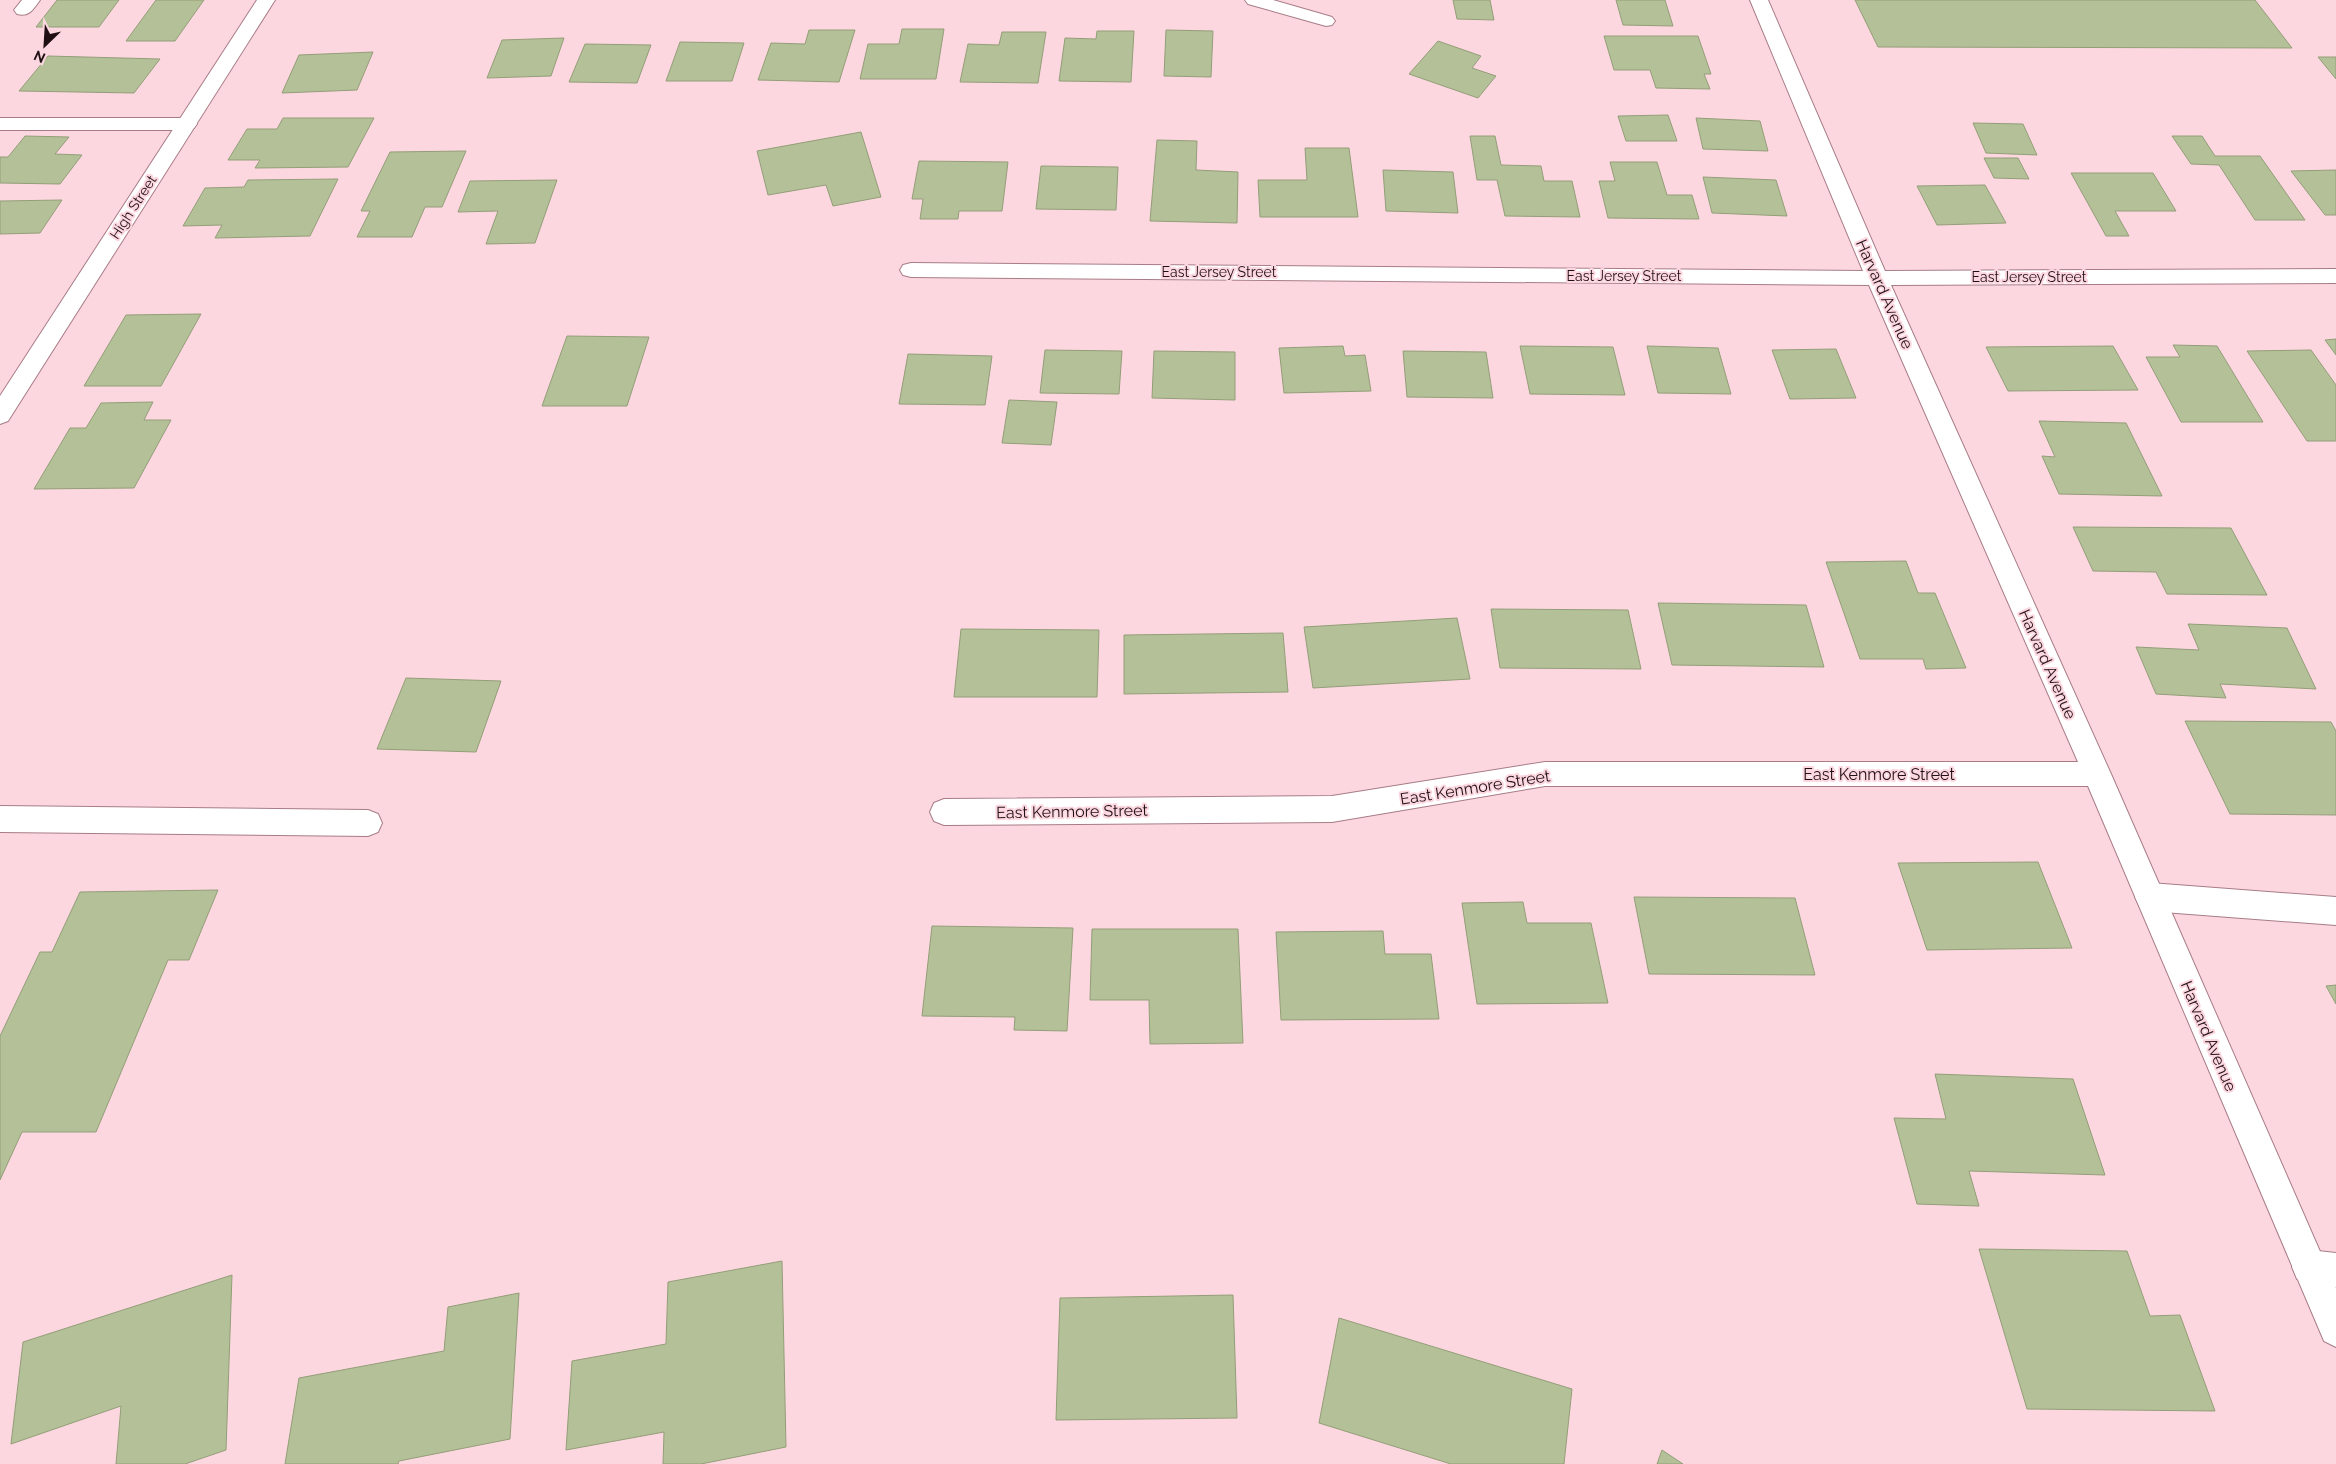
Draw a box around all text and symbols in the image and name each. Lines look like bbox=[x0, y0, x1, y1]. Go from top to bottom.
north arrow bbox=[20, 20, 70, 70]
text: N bbox=[31, 47, 48, 66]
street label: High Street bbox=[107, 172, 160, 242]
street label: Harvard Avenue bbox=[1852, 236, 1917, 352]
street label: East Jersey Street bbox=[1162, 264, 1277, 280]
street label: East Jersey Street bbox=[1567, 268, 1682, 284]
street label: East Jersey Street bbox=[1972, 269, 2087, 285]
street label: Harvard Avenue bbox=[2015, 606, 2080, 722]
street label: East Kenmore Street bbox=[1803, 765, 1955, 784]
street label: East Kenmore Street bbox=[1399, 766, 1552, 809]
street label: East Kenmore Street bbox=[996, 801, 1149, 822]
street label: Harvard Avenue bbox=[2177, 978, 2240, 1094]

